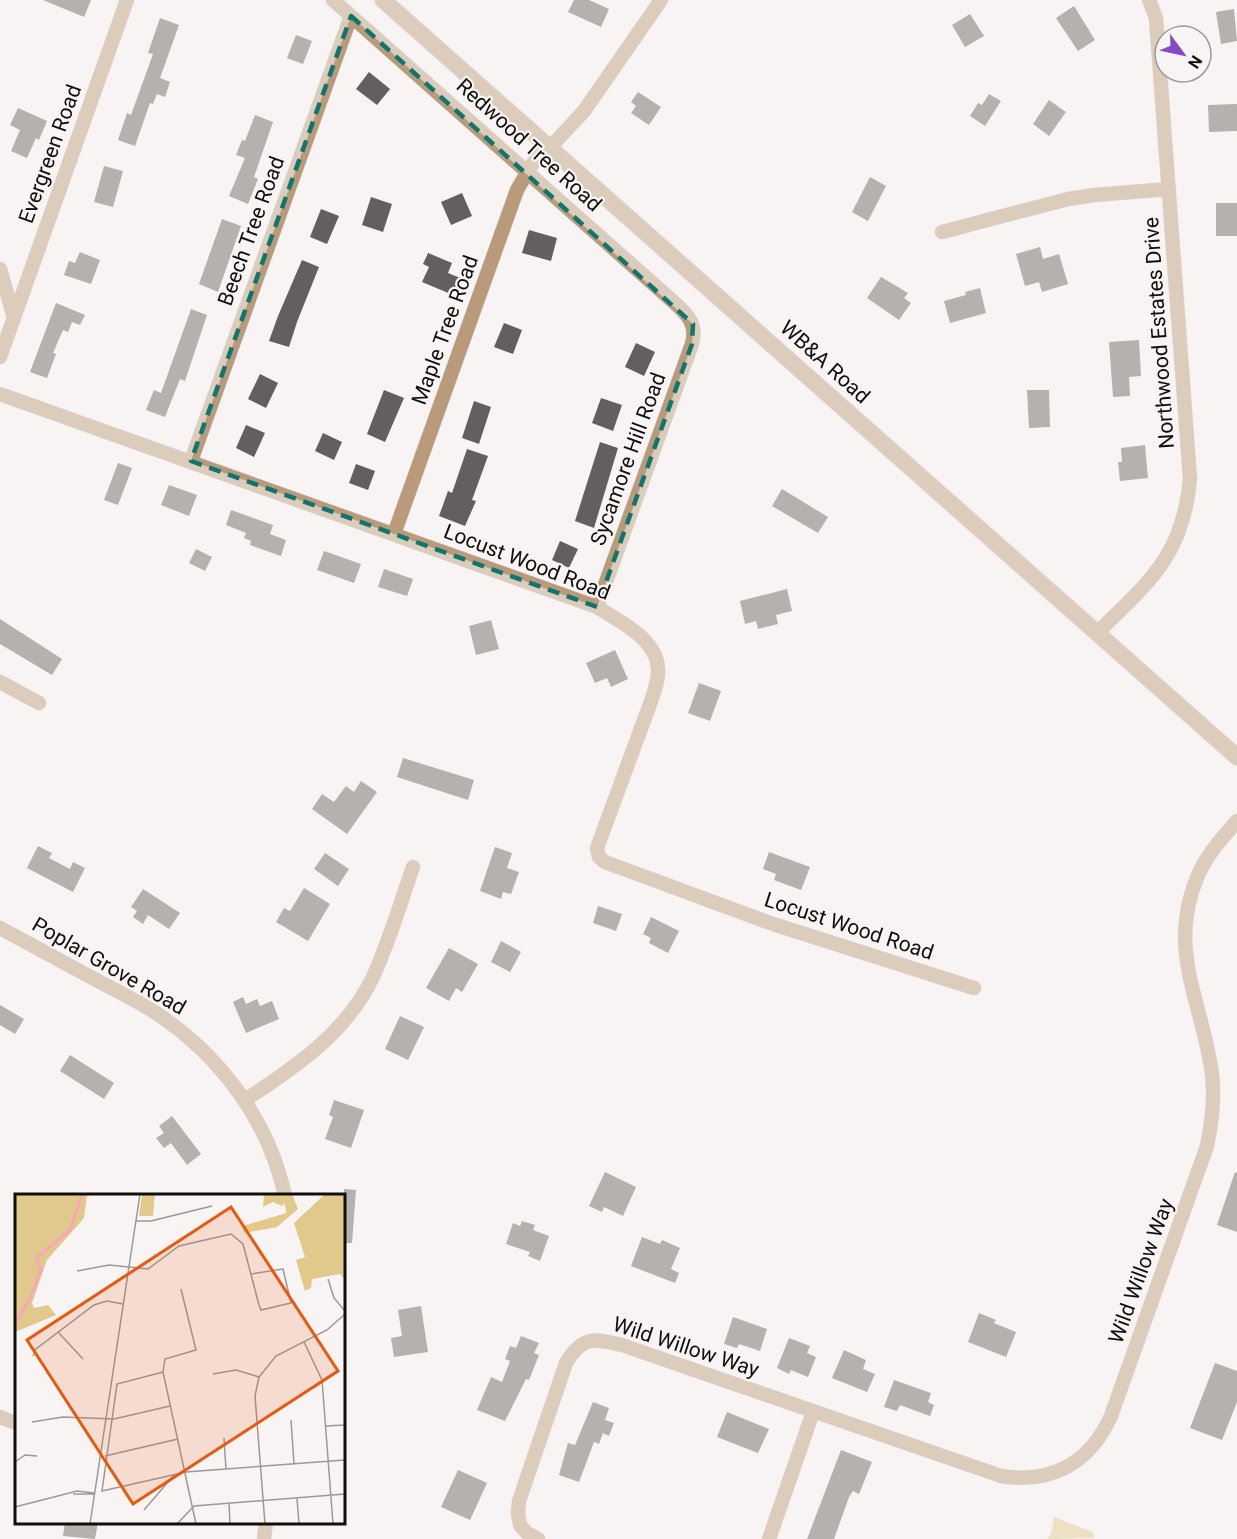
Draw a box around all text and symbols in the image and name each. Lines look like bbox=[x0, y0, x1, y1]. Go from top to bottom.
north arrow bbox=[1153, 24, 1213, 84]
text: N bbox=[1184, 52, 1206, 72]
street label: Redwood Tree Road bbox=[452, 74, 606, 216]
street label: Evergreen Road bbox=[14, 81, 86, 227]
street label: Beech Tree Road bbox=[213, 153, 289, 309]
street label: Northwood Estates Drive bbox=[1139, 216, 1179, 450]
street label: Maple Tree Road bbox=[407, 252, 483, 408]
street label: WB&A Road bbox=[775, 316, 875, 408]
street label: Sycamore Hill Road bbox=[586, 369, 670, 549]
street label: Locust Wood Road bbox=[440, 519, 614, 605]
street label: Locust Wood Road bbox=[761, 887, 937, 965]
street label: Poplar Grove Road bbox=[28, 912, 190, 1020]
inset map bbox=[15, 1194, 345, 1524]
street label: Wild Willow Way bbox=[1104, 1195, 1178, 1347]
street label: Wild Willow Way bbox=[610, 1312, 762, 1382]

